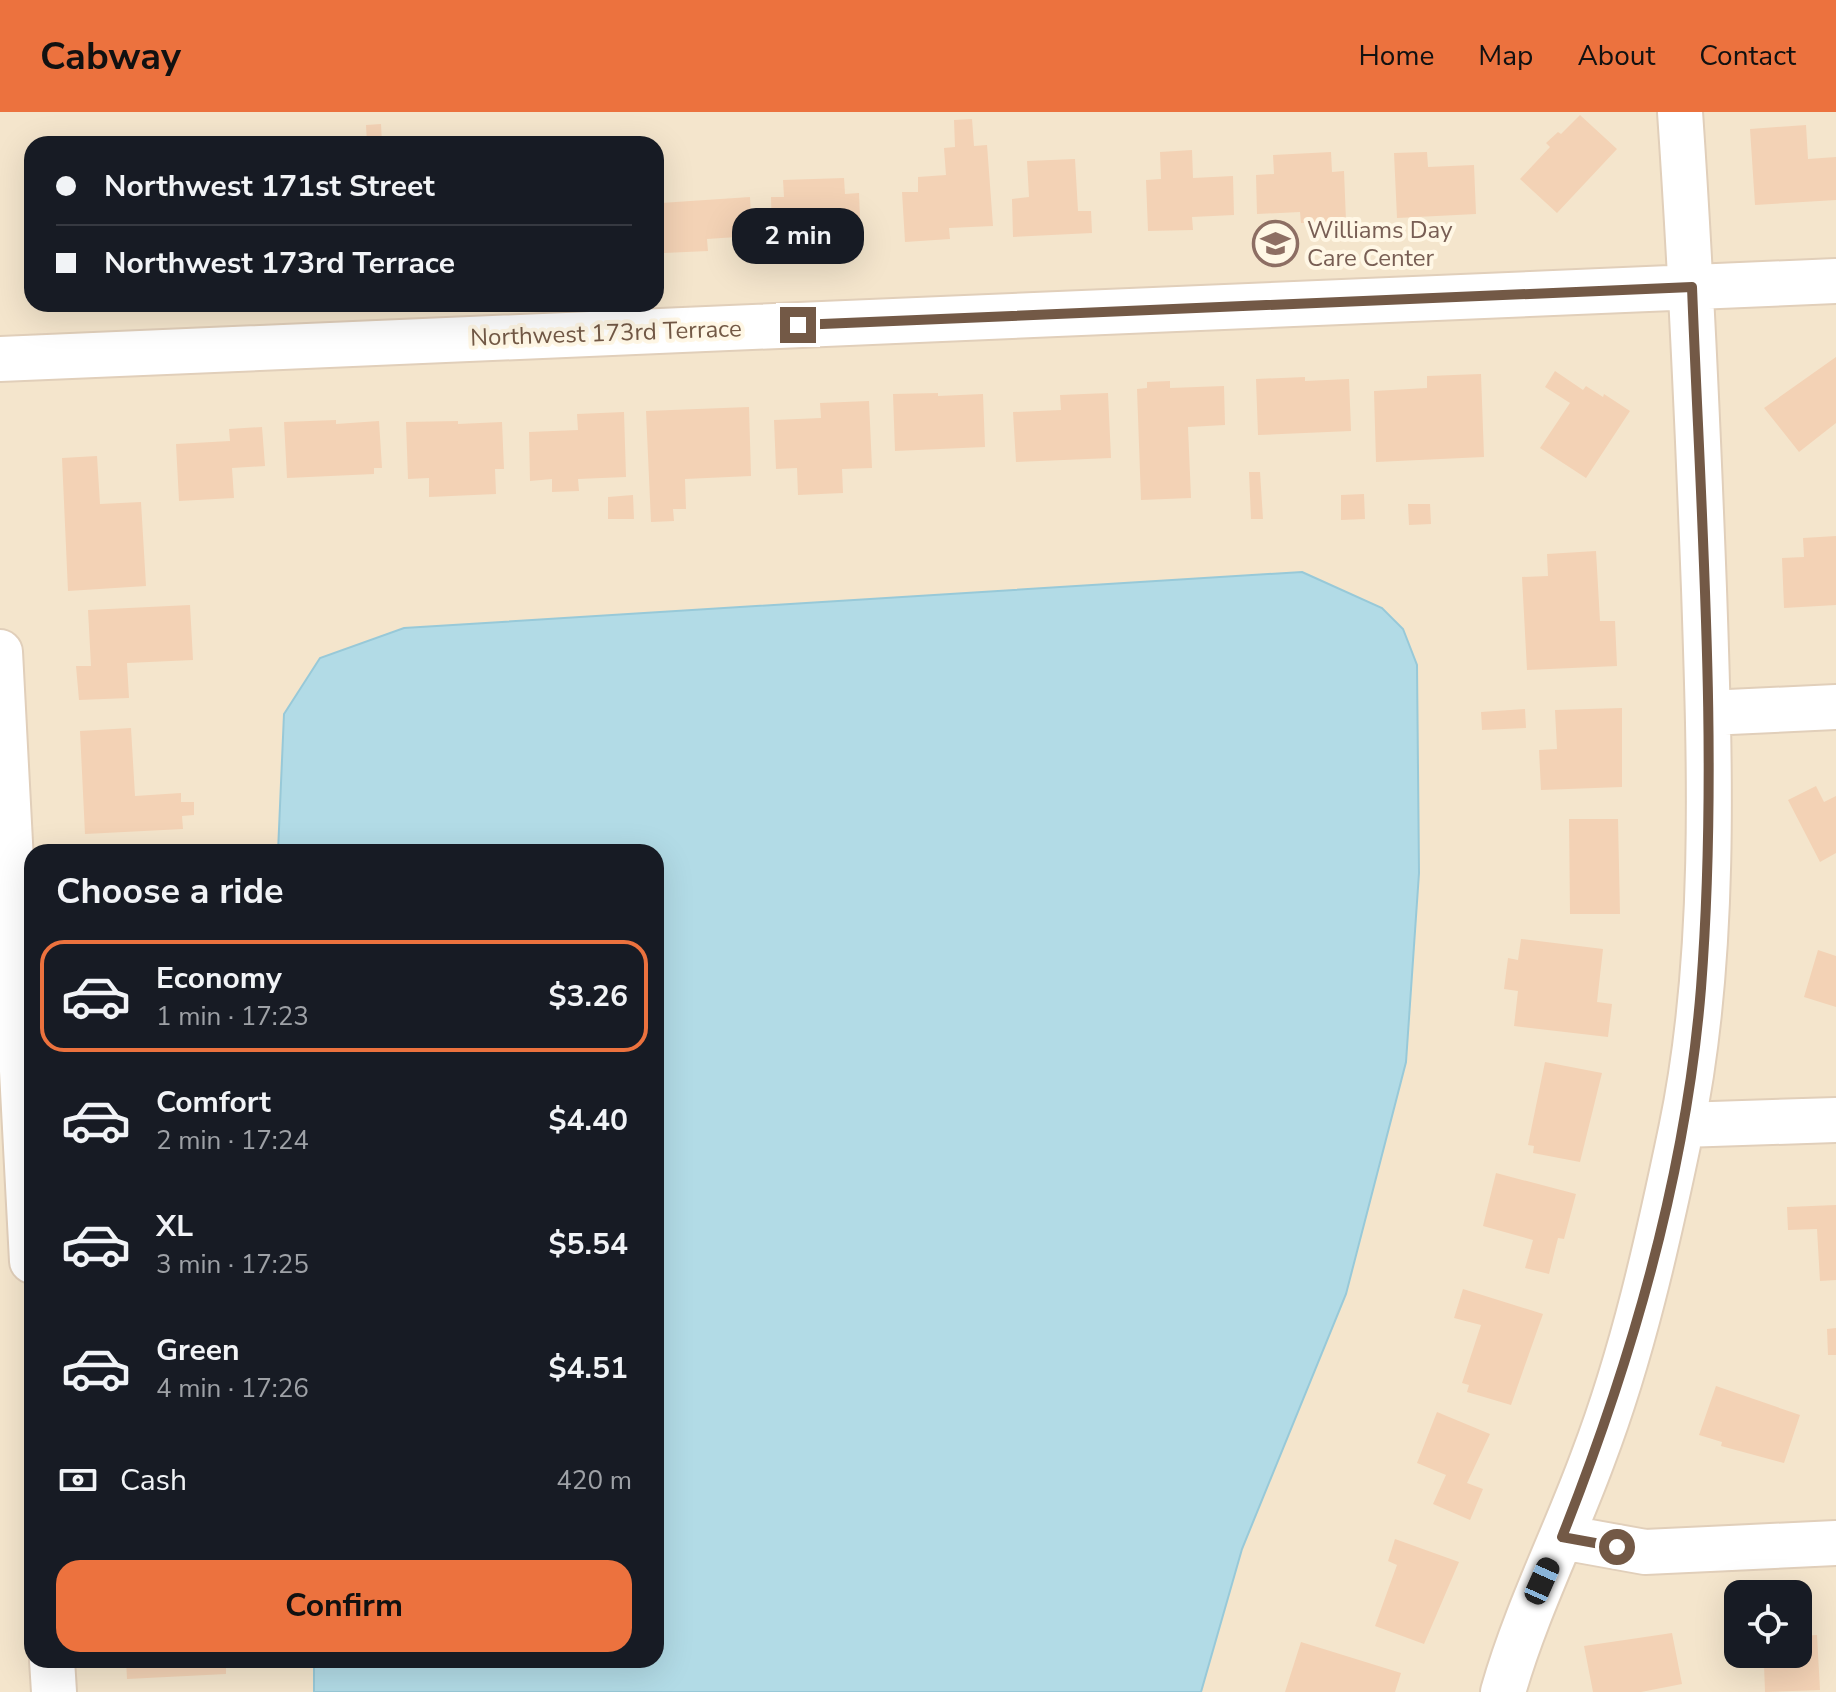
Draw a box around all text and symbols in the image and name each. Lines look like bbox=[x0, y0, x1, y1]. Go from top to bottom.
text: Cabway bbox=[40, 31, 181, 82]
text: Home bbox=[1359, 37, 1434, 75]
text: Map bbox=[1478, 37, 1533, 75]
text: About bbox=[1577, 37, 1655, 75]
text: Contact bbox=[1699, 37, 1796, 75]
text: Northwest 171st Street bbox=[104, 166, 435, 207]
callout: 2 min bbox=[732, 209, 864, 265]
place label: Williams Day Care Center bbox=[1307, 214, 1453, 274]
text: 2 min bbox=[764, 218, 832, 253]
school or university icon: Williams Day Care Center bbox=[1252, 220, 1300, 268]
text: Northwest 173rd Terrace bbox=[104, 243, 455, 284]
route end bbox=[780, 307, 816, 343]
street label: Northwest 173rd Terrace bbox=[470, 312, 742, 354]
text: Choose a ride bbox=[56, 867, 284, 916]
text: Economy bbox=[156, 958, 282, 999]
icon: car bbox=[60, 960, 132, 1032]
text: $3.26 bbox=[549, 976, 628, 1017]
text: 1 min · 17:23 bbox=[156, 999, 309, 1034]
text: Comfort bbox=[156, 1082, 271, 1123]
icon: car bbox=[60, 1084, 132, 1156]
text: $4.40 bbox=[549, 1100, 628, 1141]
text: 2 min · 17:24 bbox=[156, 1123, 309, 1158]
text: XL bbox=[156, 1206, 193, 1247]
icon: car bbox=[60, 1208, 132, 1280]
text: $5.54 bbox=[549, 1224, 628, 1265]
text: 3 min · 17:25 bbox=[156, 1247, 309, 1282]
text: Green bbox=[156, 1330, 240, 1371]
icon: car bbox=[60, 1332, 132, 1404]
text: $4.51 bbox=[549, 1348, 628, 1389]
text: 4 min · 17:26 bbox=[156, 1371, 309, 1406]
icon: cash bbox=[56, 1458, 100, 1502]
text: Cash bbox=[120, 1460, 187, 1501]
text: 420 m bbox=[556, 1463, 632, 1498]
route start bbox=[1599, 1529, 1635, 1565]
car bbox=[1521, 1554, 1563, 1608]
button: Confirm bbox=[56, 1560, 632, 1652]
map controls bbox=[1724, 1580, 1812, 1668]
button: locate bbox=[1724, 1580, 1812, 1668]

